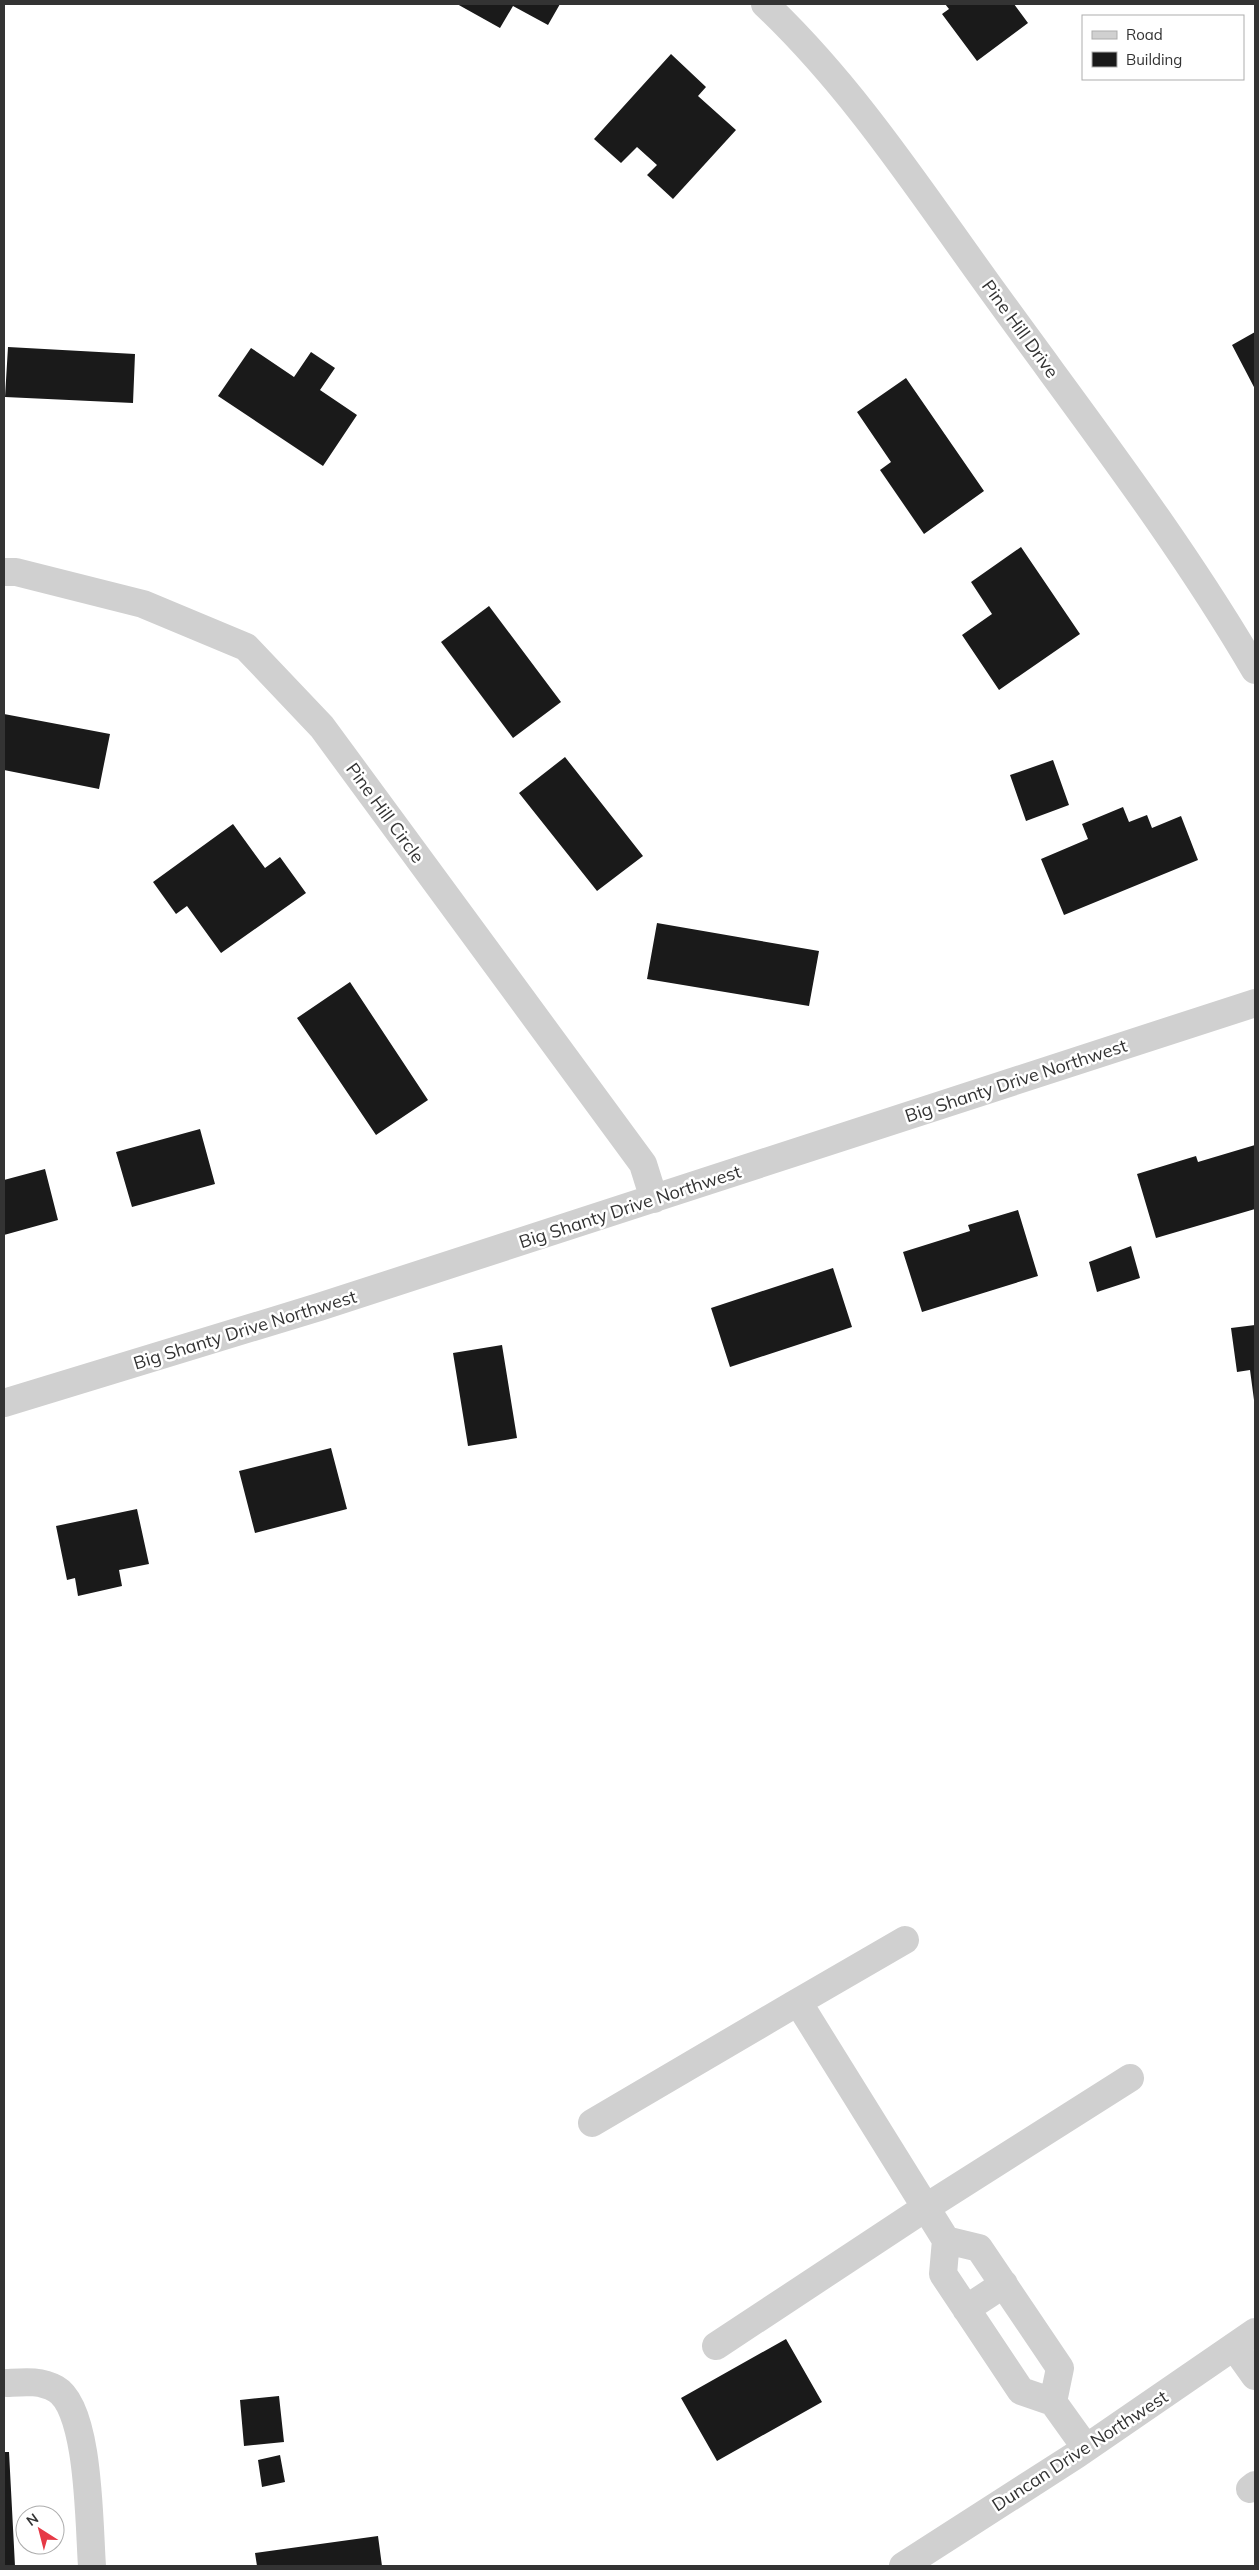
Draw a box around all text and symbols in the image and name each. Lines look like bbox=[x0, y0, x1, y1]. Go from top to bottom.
legend bbox=[1082, 15, 1244, 80]
text: Road bbox=[1126, 25, 1163, 44]
text: Building bbox=[1126, 50, 1182, 69]
street label: Pine Hill Drive bbox=[977, 275, 1064, 382]
street label: Pine Hill Circle bbox=[341, 758, 430, 867]
street label: Big Shanty Drive Northwest bbox=[902, 1034, 1130, 1127]
street label: Big Shanty Drive Northwest bbox=[516, 1160, 744, 1253]
street label: Big Shanty Drive Northwest bbox=[131, 1285, 359, 1374]
street label: Duncan Drive Northwest bbox=[987, 2385, 1172, 2516]
north arrow bbox=[15, 2505, 65, 2555]
text: N bbox=[23, 2509, 42, 2530]

